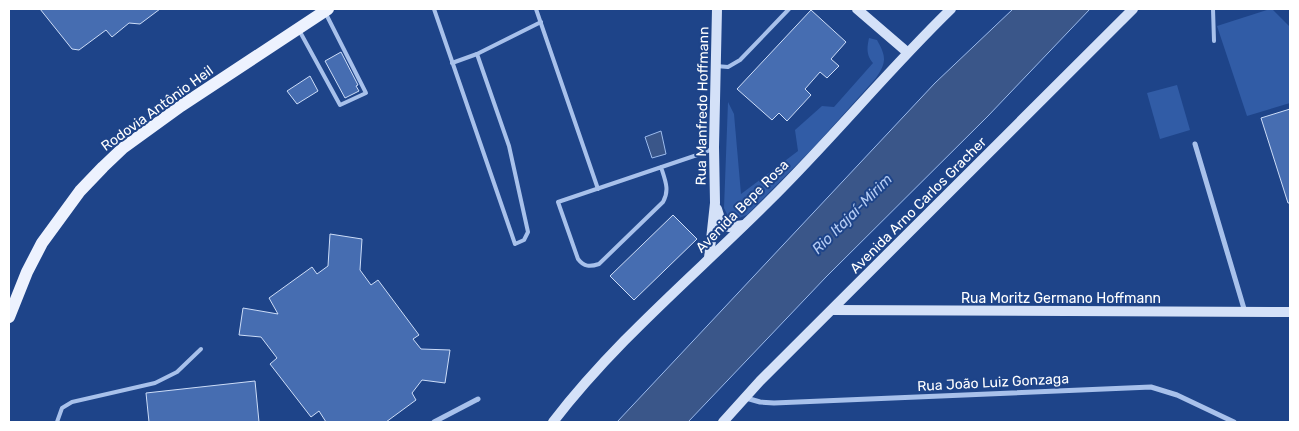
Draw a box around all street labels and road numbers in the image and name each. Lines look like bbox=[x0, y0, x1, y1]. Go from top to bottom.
street label: Rua Manfredo Hoffmann bbox=[693, 26, 712, 186]
street label: Rodovia Antônio Heil bbox=[98, 62, 217, 155]
street label: Avenida Arno Carlos Gracher bbox=[847, 133, 991, 277]
street label: Avenida Bepe Rosa bbox=[692, 156, 792, 256]
street label: Rua Moritz Germano Hoffmann bbox=[961, 290, 1161, 307]
street label: Rua João Luiz Gonzaga bbox=[917, 370, 1069, 395]

